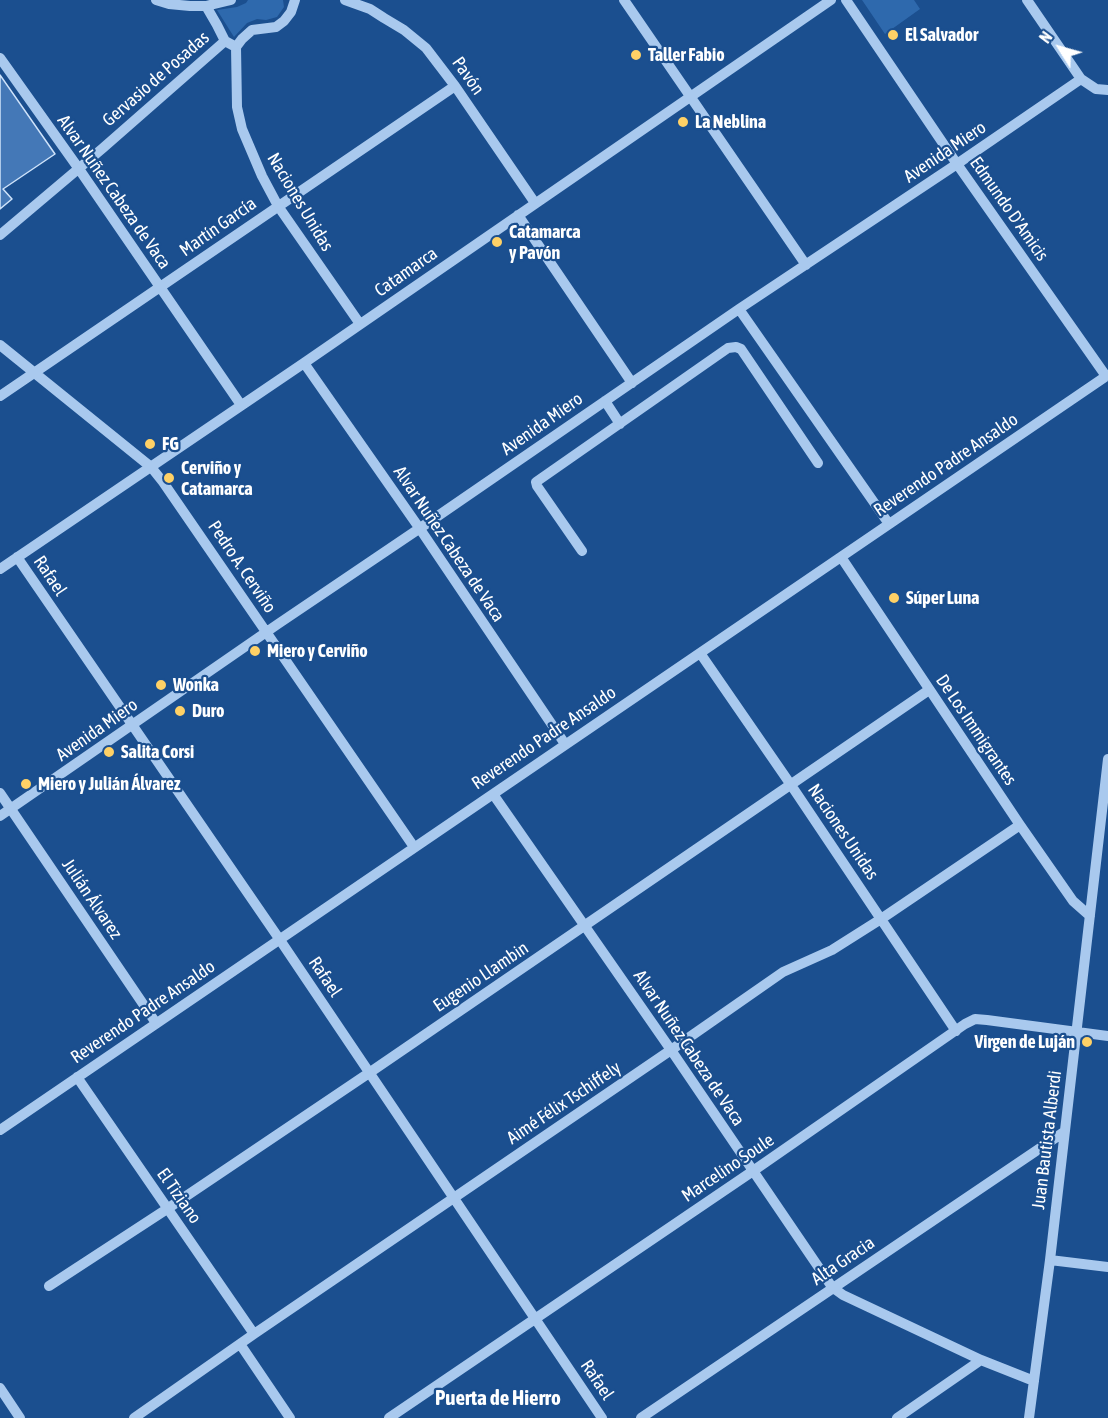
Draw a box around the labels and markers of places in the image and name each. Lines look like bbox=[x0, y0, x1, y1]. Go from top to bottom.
place label: El Salvador bbox=[905, 24, 978, 46]
marker: El Salvador bbox=[886, 28, 900, 42]
place label: Taller Fabio bbox=[648, 44, 725, 66]
marker: Taller Fabio bbox=[629, 48, 643, 62]
place label: La Neblina bbox=[695, 111, 766, 133]
marker: La Neblina bbox=[676, 115, 690, 129]
place label: Catamarca y Pavón bbox=[509, 221, 581, 264]
marker: Catamarca y Pavón bbox=[490, 235, 504, 249]
place label: FG bbox=[162, 433, 179, 455]
marker: FG bbox=[143, 437, 157, 451]
place label: Cerviño y Catamarca bbox=[181, 457, 253, 500]
marker: Cerviño y Catamarca bbox=[162, 471, 176, 485]
place label: Súper Luna bbox=[906, 587, 979, 609]
marker: Súper Luna bbox=[887, 591, 901, 605]
place label: Miero y Cerviño bbox=[267, 640, 368, 662]
marker: Miero y Cerviño bbox=[248, 644, 262, 658]
place label: Wonka bbox=[173, 674, 219, 696]
marker: Wonka bbox=[154, 678, 168, 692]
place label: Duro bbox=[192, 700, 225, 722]
marker: Duro bbox=[173, 704, 187, 718]
place label: Salita Corsi bbox=[121, 741, 194, 763]
marker: Salita Corsi bbox=[102, 745, 116, 759]
place label: Miero y Julián Álvarez bbox=[38, 773, 180, 795]
marker: Miero y Julián Álvarez bbox=[19, 777, 33, 791]
place label: Virgen de Luján bbox=[974, 1031, 1075, 1053]
marker: Virgen de Luján bbox=[1080, 1035, 1094, 1049]

